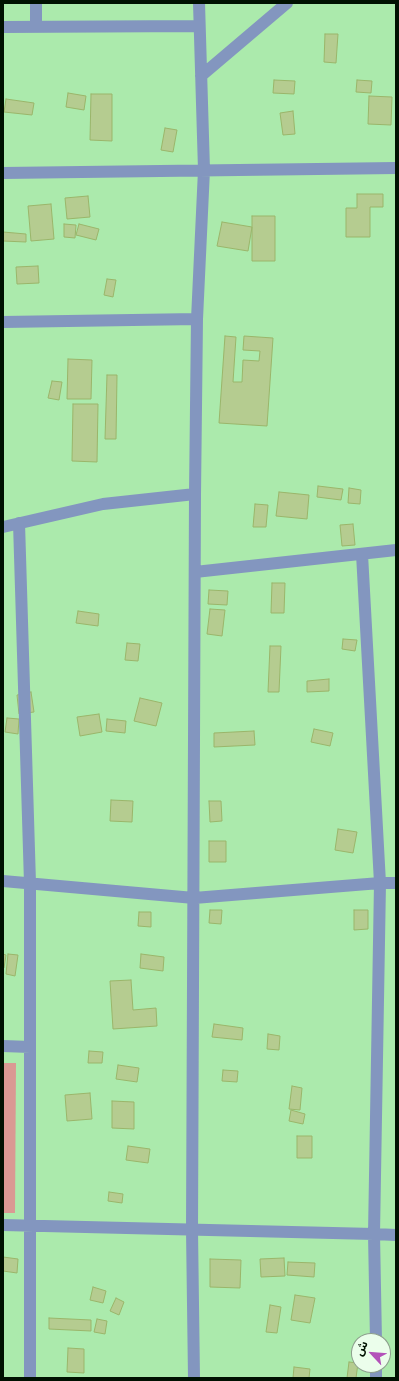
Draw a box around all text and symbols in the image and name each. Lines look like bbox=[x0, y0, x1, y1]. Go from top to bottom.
north arrow bbox=[351, 1333, 391, 1373]
text: ش bbox=[352, 1338, 371, 1358]

